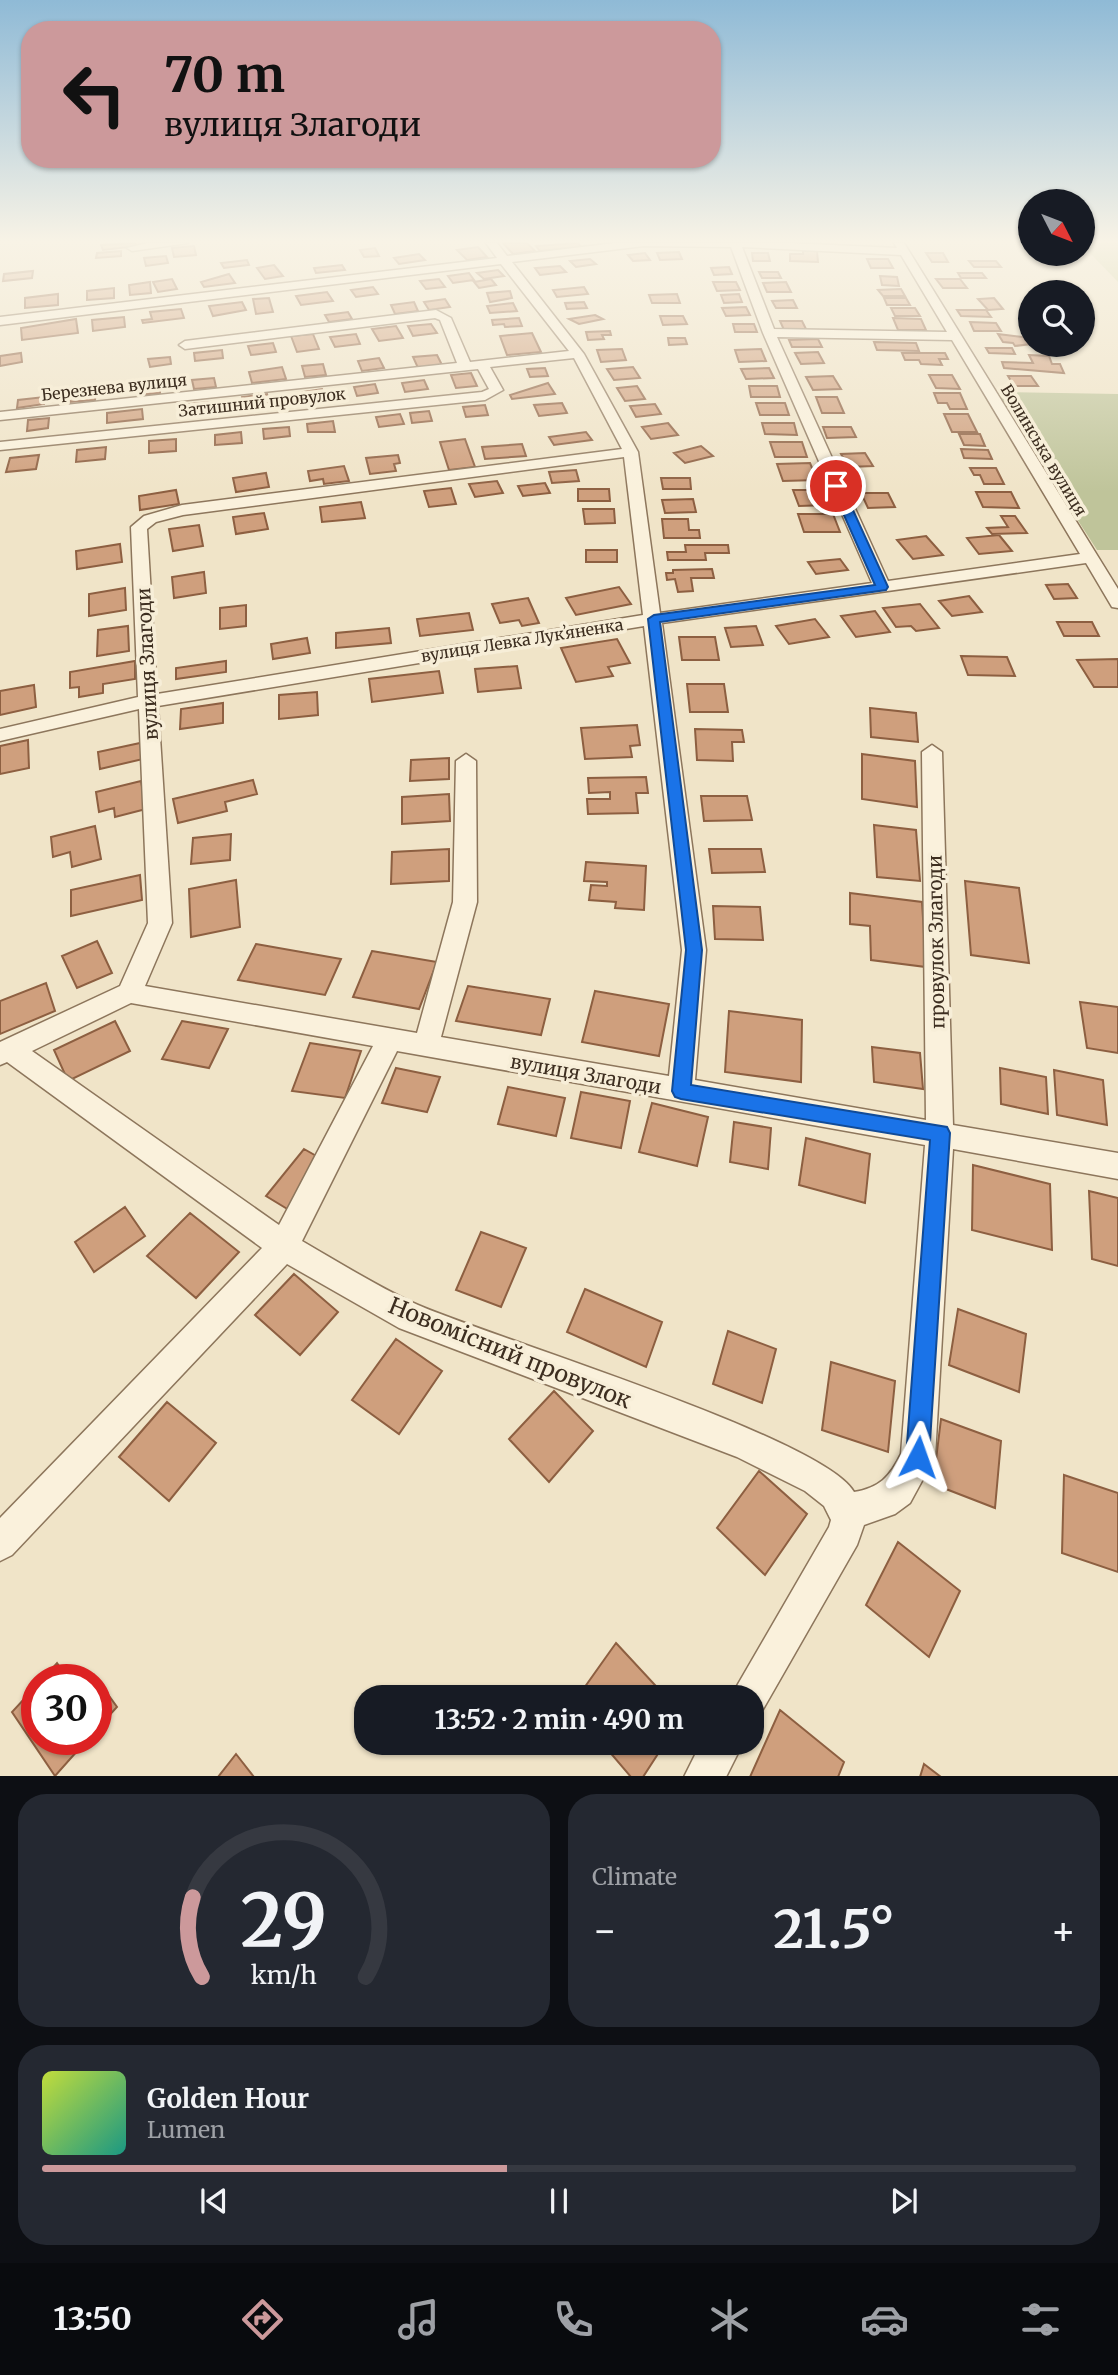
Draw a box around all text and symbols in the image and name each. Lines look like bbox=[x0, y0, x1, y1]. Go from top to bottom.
text: 70 m bbox=[164, 44, 285, 105]
icon: left bbox=[49, 49, 140, 140]
text: вулиця Злагоди bbox=[164, 105, 421, 145]
north arrow bbox=[1018, 189, 1096, 266]
map controls bbox=[1018, 189, 1095, 357]
button: search bbox=[1018, 280, 1095, 357]
street label: Березнева вулиця bbox=[40, 369, 188, 405]
street label: Волинська вулиця bbox=[997, 380, 1091, 520]
street label: Затишний провулок bbox=[177, 383, 347, 421]
pin bbox=[806, 456, 866, 516]
icon: arrive bbox=[817, 467, 855, 505]
street label: вулиця Злагоди bbox=[131, 587, 163, 741]
street label: вулиця Левка Лукʼяненка bbox=[419, 614, 625, 666]
street label: провулок Злагоди bbox=[922, 855, 950, 1029]
street label: вулиця Злагоди bbox=[509, 1049, 663, 1099]
street label: Новомісний провулок bbox=[384, 1290, 636, 1415]
position arrow bbox=[881, 1420, 955, 1494]
speed limit sign: 30 bbox=[21, 1664, 112, 1755]
text: 13:52 · 2 min · 490 m bbox=[434, 1703, 684, 1736]
text: Climate bbox=[592, 1862, 677, 1891]
text: 29 bbox=[241, 1875, 327, 1967]
text: 21.5° bbox=[773, 1897, 895, 1962]
text: − bbox=[592, 1907, 617, 1954]
text: + bbox=[1051, 1907, 1076, 1954]
text: km/h bbox=[251, 1958, 317, 1990]
text: Golden Hour bbox=[147, 2082, 309, 2115]
text: Lumen bbox=[147, 2115, 225, 2144]
icon: previous bbox=[195, 2182, 233, 2220]
icon: pause bbox=[540, 2182, 578, 2220]
icon: next bbox=[885, 2182, 923, 2220]
icon: directions bbox=[238, 2295, 287, 2344]
icon: music bbox=[394, 2295, 443, 2344]
icon: phone bbox=[549, 2295, 598, 2344]
icon: climate bbox=[705, 2295, 754, 2344]
icon: car bbox=[860, 2295, 909, 2344]
icon: filters bbox=[1016, 2295, 1065, 2344]
text: 13:50 bbox=[53, 2299, 132, 2339]

